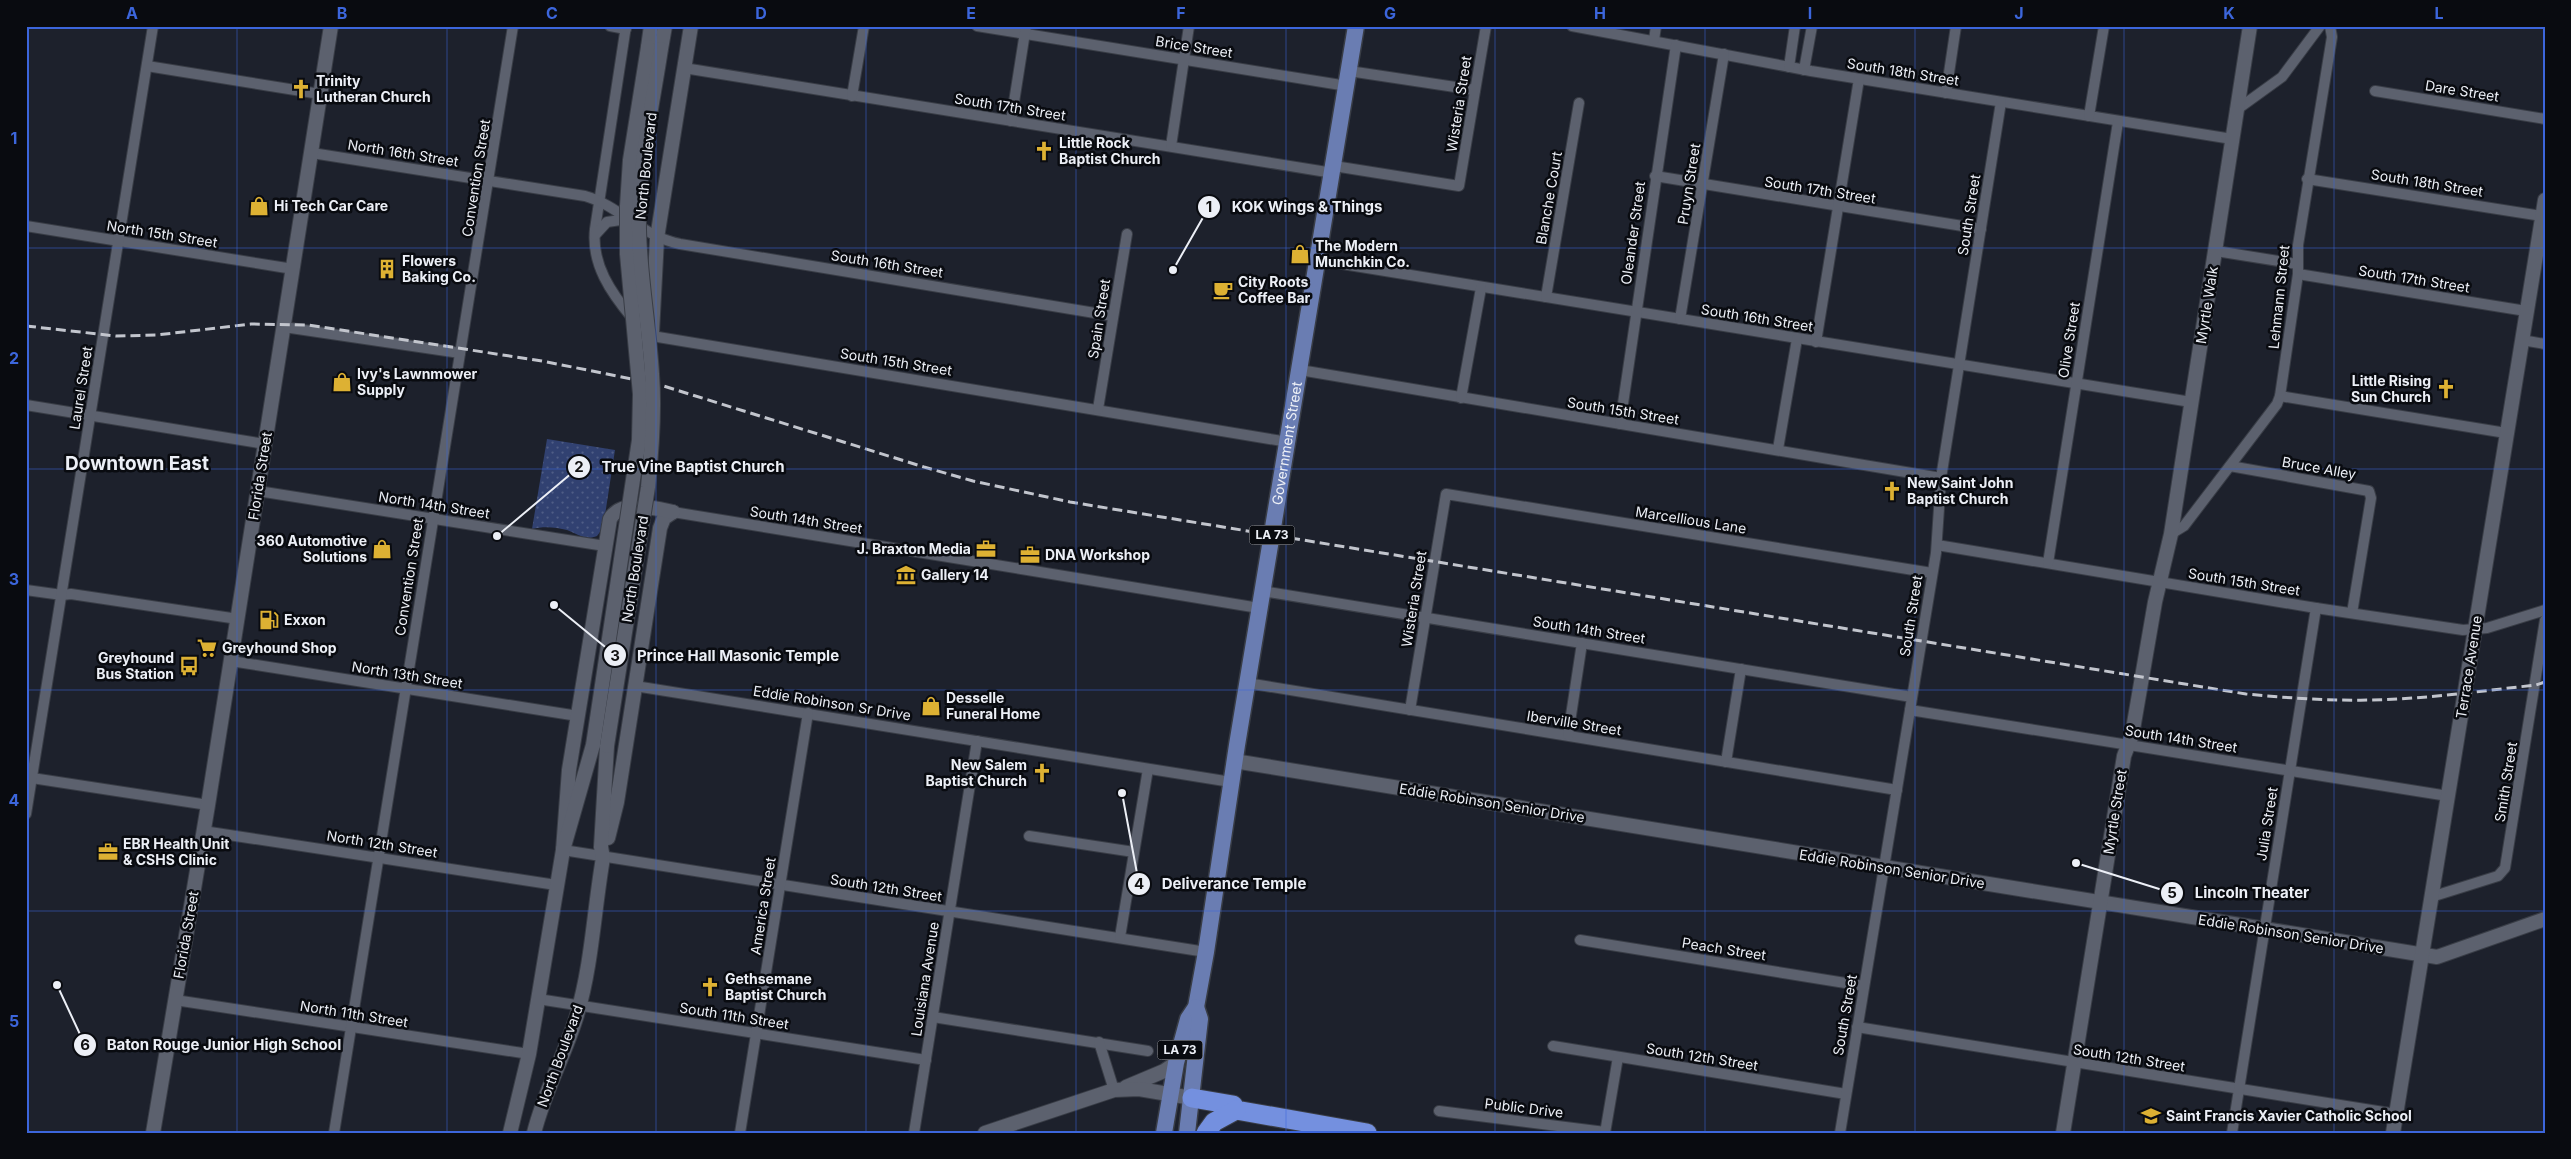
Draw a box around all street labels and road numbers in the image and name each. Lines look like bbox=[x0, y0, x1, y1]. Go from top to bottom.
street label: Brice Street bbox=[1154, 32, 1234, 61]
street label: Wisteria Street bbox=[1442, 54, 1475, 153]
street label: South 18th Street bbox=[1846, 54, 1961, 89]
street label: Dare Street bbox=[2424, 76, 2501, 105]
street label: South 17th Street bbox=[953, 89, 1067, 124]
street label: North Boulevard bbox=[631, 112, 660, 220]
street label: Convention Street bbox=[458, 118, 493, 238]
street label: North 16th Street bbox=[346, 135, 460, 170]
street label: Pruyn Street bbox=[1674, 142, 1703, 226]
street label: Blanche Court bbox=[1532, 150, 1565, 246]
street label: South 18th Street bbox=[2370, 165, 2485, 200]
street label: South 17th Street bbox=[1763, 172, 1877, 207]
street label: South Street bbox=[1954, 173, 1983, 257]
street label: Oleander Street bbox=[1617, 180, 1648, 286]
street label: North 15th Street bbox=[106, 216, 219, 251]
street label: Lehmann Street bbox=[2265, 244, 2292, 350]
street label: South 16th Street bbox=[830, 246, 945, 281]
street label: South 17th Street bbox=[2357, 261, 2471, 296]
street label: Myrtle Walk bbox=[2192, 265, 2221, 345]
street label: Spain Street bbox=[1084, 277, 1113, 360]
street label: South 16th Street bbox=[1700, 300, 1815, 335]
street label: Olive Street bbox=[2054, 300, 2083, 379]
street label: South 15th Street bbox=[839, 344, 954, 379]
street label: Laurel Street bbox=[66, 345, 96, 431]
street label: Government Street bbox=[1268, 380, 1305, 506]
street label: South 15th Street bbox=[1566, 393, 1681, 428]
street label: Florida Street bbox=[244, 430, 275, 521]
street label: Bruce Alley bbox=[2281, 453, 2358, 482]
street label: North 14th Street bbox=[377, 487, 491, 522]
street label: South 14th Street bbox=[749, 502, 864, 537]
street label: Marcellious Lane bbox=[1634, 502, 1748, 537]
street label: North Boulevard bbox=[618, 514, 651, 623]
street label: Convention Street bbox=[391, 517, 426, 637]
road number: LA 73 bbox=[1250, 526, 1294, 544]
street label: Wisteria Street bbox=[1397, 549, 1430, 648]
street label: South 15th Street bbox=[2187, 564, 2302, 599]
street label: South Street bbox=[1896, 574, 1925, 658]
street label: South 14th Street bbox=[1532, 612, 1647, 647]
street label: Terrace Avenue bbox=[2452, 614, 2485, 720]
street label: North 13th Street bbox=[350, 657, 464, 692]
street label: Eddie Robinson Sr Drive bbox=[752, 682, 912, 723]
street label: Iberville Street bbox=[1526, 707, 1623, 738]
street label: South 14th Street bbox=[2124, 721, 2239, 756]
street label: Smith Street bbox=[2491, 740, 2520, 823]
street label: Myrtle Street bbox=[2099, 768, 2130, 856]
street label: Eddie Robinson Senior Drive bbox=[1398, 779, 1586, 826]
street label: Julia Street bbox=[2252, 785, 2281, 862]
street label: North 12th Street bbox=[326, 826, 439, 861]
street label: Eddie Robinson Senior Drive bbox=[1798, 845, 1986, 892]
street label: America Street bbox=[746, 856, 779, 956]
street label: South 12th Street bbox=[829, 870, 944, 905]
street label: Florida Street bbox=[169, 889, 202, 980]
street label: Eddie Robinson Senior Drive bbox=[2197, 910, 2385, 957]
street label: Louisiana Avenue bbox=[907, 920, 942, 1037]
street label: Peach Street bbox=[1681, 933, 1768, 964]
street label: South Street bbox=[1829, 973, 1860, 1057]
street label: North 11th Street bbox=[299, 997, 410, 1031]
street label: South 11th Street bbox=[678, 998, 790, 1033]
street label: North Boulevard bbox=[533, 1002, 586, 1109]
street label: South 12th Street bbox=[1645, 1039, 1760, 1074]
road number: LA 73 bbox=[1158, 1040, 1202, 1060]
street label: South 12th Street bbox=[2072, 1040, 2187, 1075]
street label: Public Drive bbox=[1484, 1094, 1564, 1121]

